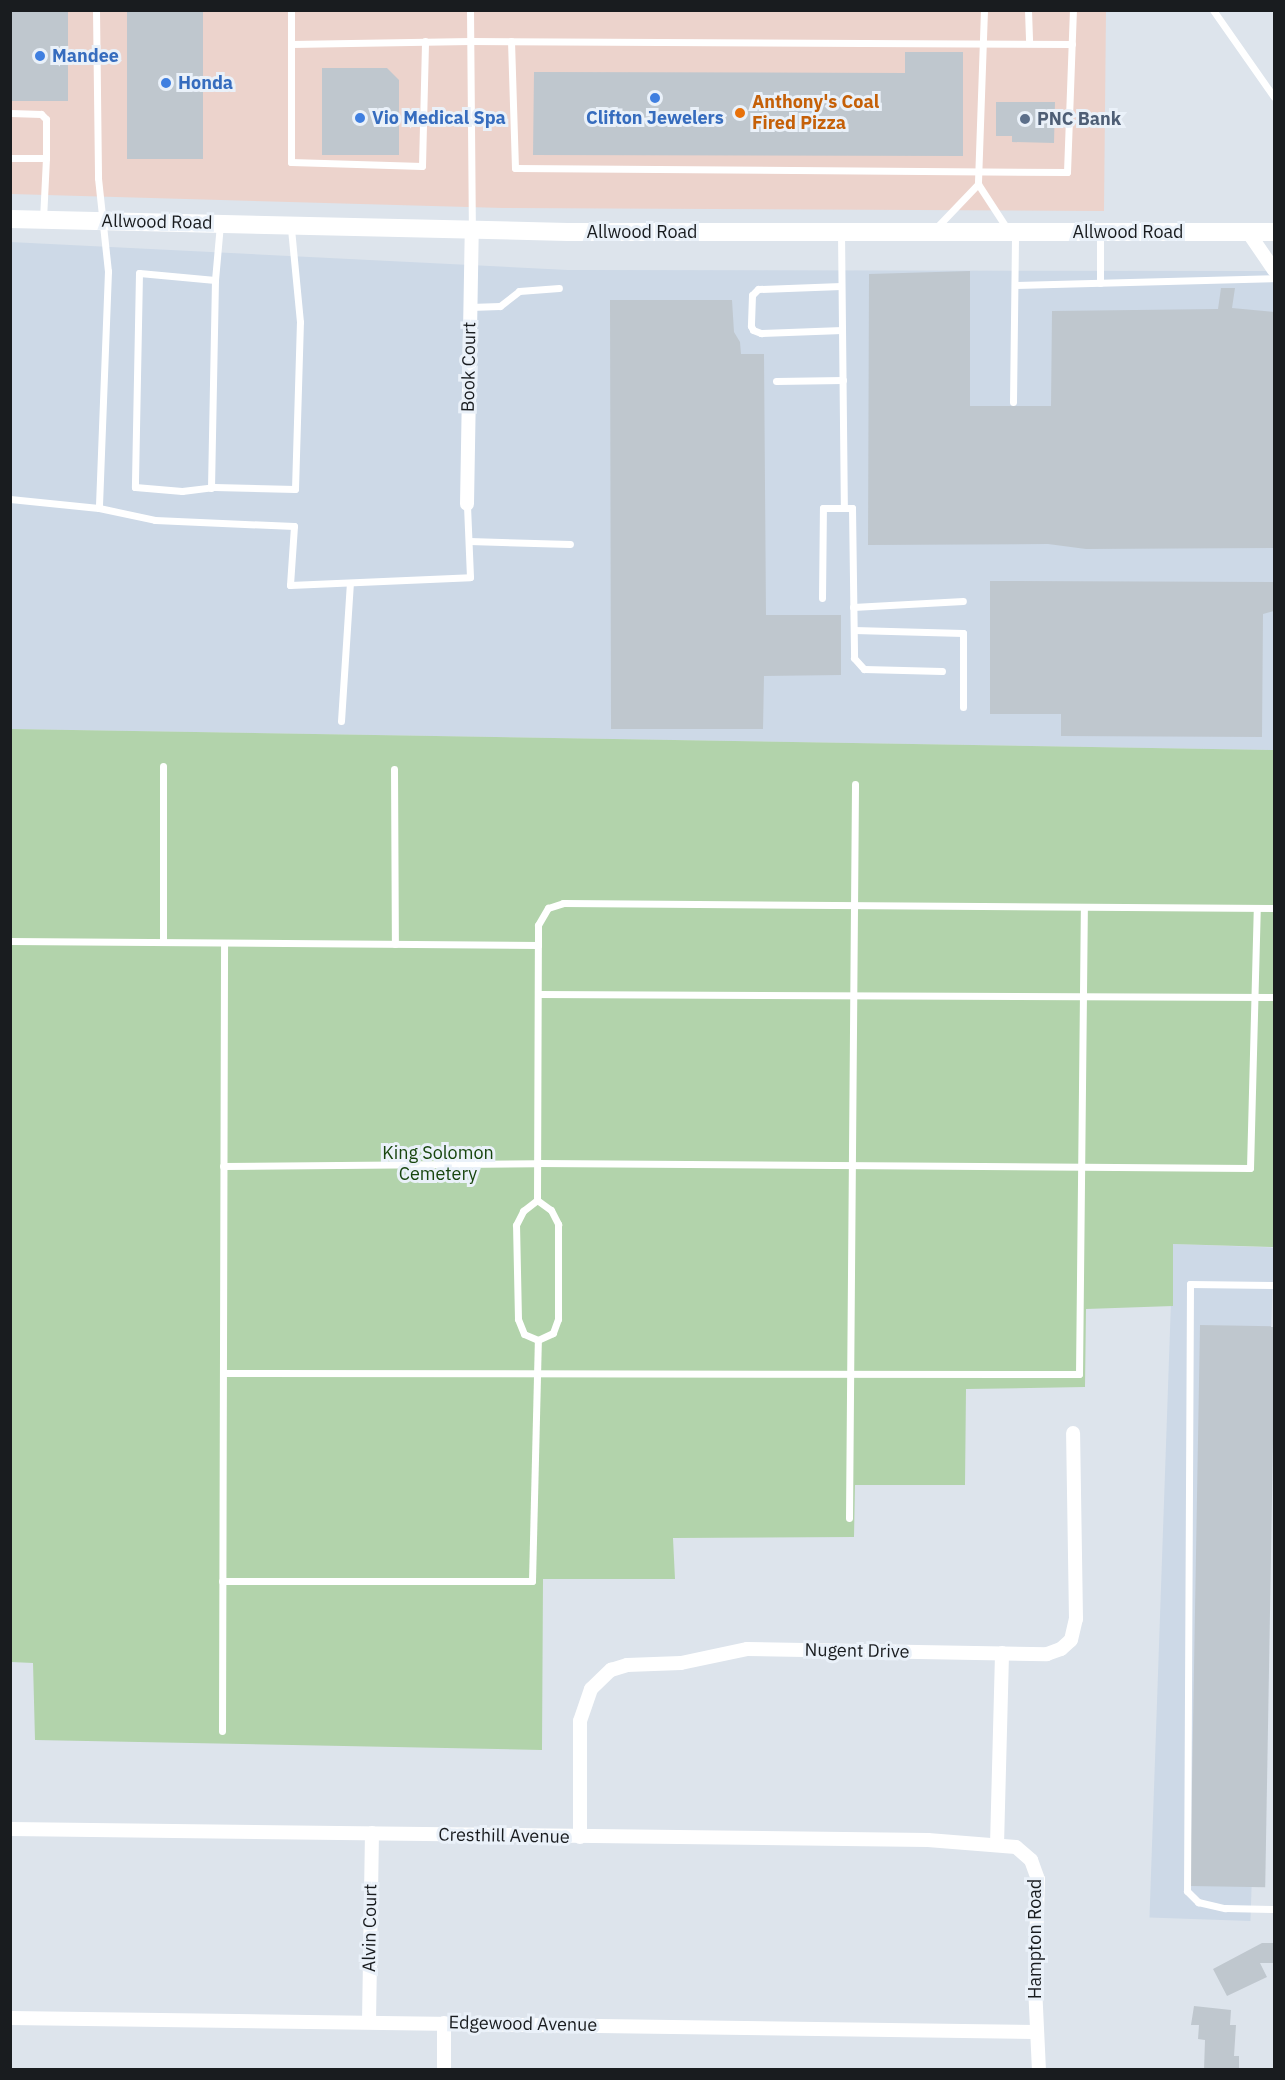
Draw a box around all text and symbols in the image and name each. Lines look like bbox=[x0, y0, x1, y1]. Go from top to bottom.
place label: Mandee bbox=[52, 45, 119, 67]
marker: Mandee bbox=[33, 49, 47, 63]
place label: Honda bbox=[178, 72, 233, 94]
marker: Honda bbox=[159, 76, 173, 90]
marker: Clifton Jewelers bbox=[648, 91, 662, 105]
place label: Anthony's Coal Fired Pizza bbox=[752, 92, 879, 134]
marker: Anthony's Coal Fired Pizza bbox=[733, 106, 747, 120]
place label: Vio Medical Spa bbox=[372, 107, 506, 129]
place label: Clifton Jewelers bbox=[586, 107, 724, 129]
place label: PNC Bank bbox=[1037, 108, 1121, 130]
marker: Vio Medical Spa bbox=[353, 111, 367, 125]
marker: PNC Bank bbox=[1018, 112, 1032, 126]
street label: Allwood Road bbox=[101, 210, 213, 234]
street label: Allwood Road bbox=[586, 221, 698, 243]
street label: Allwood Road bbox=[1072, 221, 1184, 243]
street label: Book Court bbox=[457, 322, 481, 412]
park label: King Solomon Cemetery bbox=[382, 1143, 494, 1186]
street label: Nugent Drive bbox=[804, 1639, 910, 1663]
street label: Cresthill Avenue bbox=[438, 1824, 570, 1848]
street label: Hampton Road bbox=[1024, 1879, 1046, 1999]
street label: Alvin Court bbox=[358, 1884, 382, 1972]
street label: Edgewood Avenue bbox=[449, 2012, 597, 2036]

